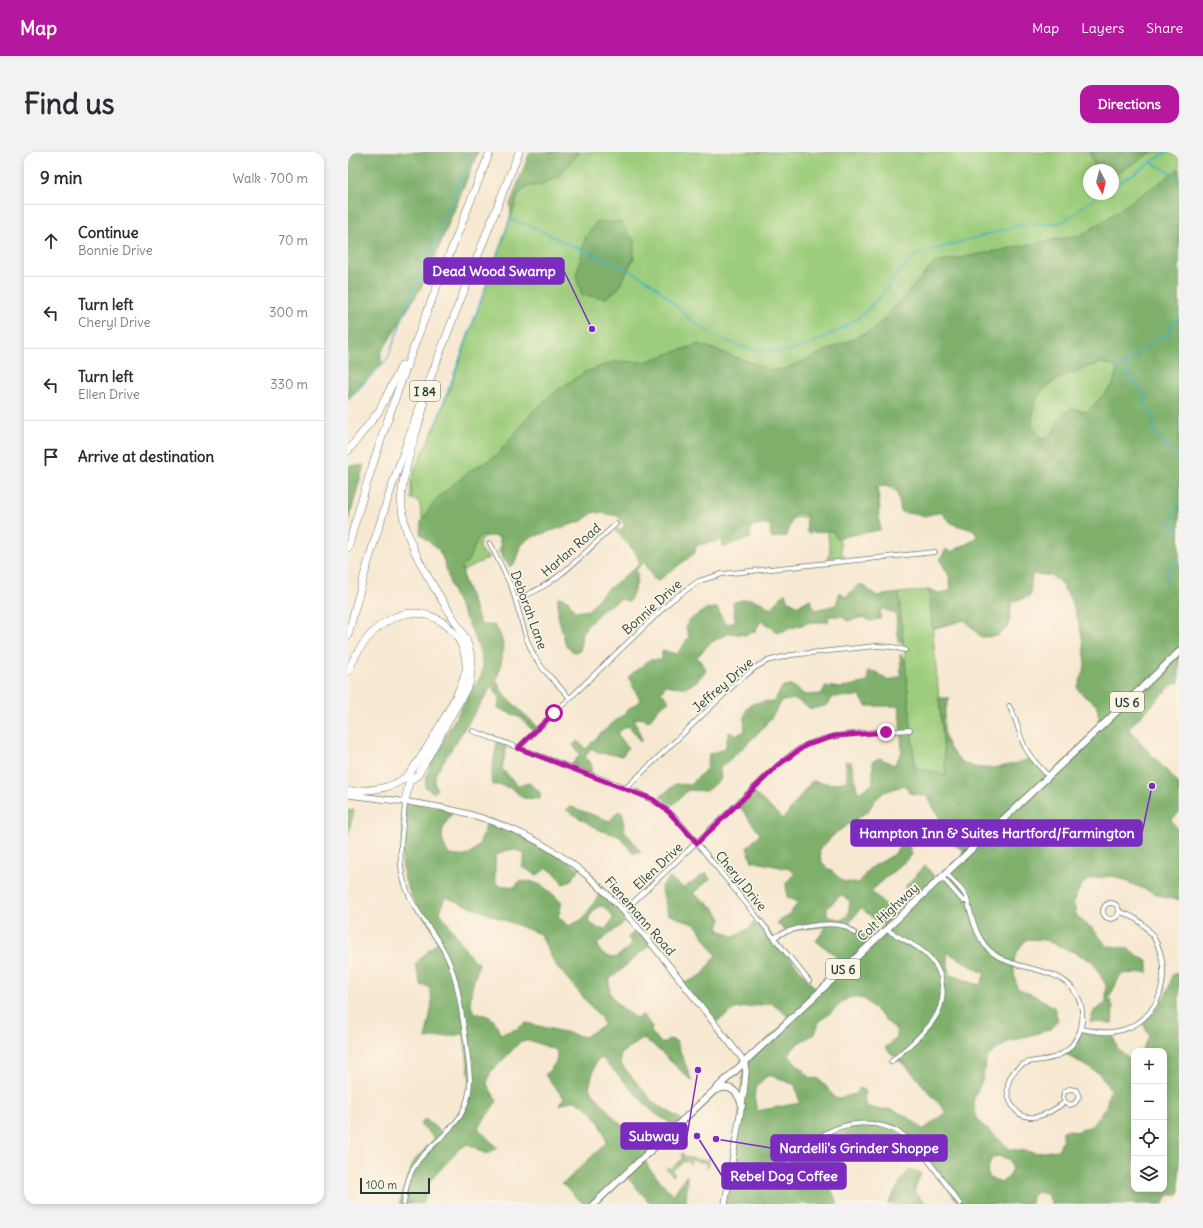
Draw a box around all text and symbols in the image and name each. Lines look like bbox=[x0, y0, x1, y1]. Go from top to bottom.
text: Map bbox=[20, 16, 57, 40]
text: Map bbox=[1032, 19, 1059, 37]
text: Layers bbox=[1081, 19, 1124, 37]
text: Share bbox=[1146, 19, 1183, 37]
button: Directions bbox=[1080, 85, 1179, 123]
text: Find us bbox=[24, 86, 115, 122]
north arrow bbox=[1083, 164, 1119, 200]
text: 9 min bbox=[40, 167, 82, 189]
text: Walk · 700 m bbox=[233, 170, 308, 187]
text: Continue bbox=[78, 223, 139, 242]
icon: ahead bbox=[40, 230, 62, 252]
text: 70 m bbox=[279, 232, 308, 249]
text: Bonnie Drive bbox=[78, 242, 153, 259]
callout: Dead Wood Swamp bbox=[424, 258, 564, 284]
text: Dead Wood Swamp bbox=[432, 262, 556, 280]
text: Turn left bbox=[78, 295, 133, 314]
icon: left bbox=[40, 302, 62, 324]
text: 300 m bbox=[269, 304, 308, 321]
text: Cheryl Drive bbox=[78, 314, 151, 331]
text: Turn left bbox=[78, 367, 133, 386]
icon: left bbox=[40, 374, 62, 396]
text: 330 m bbox=[270, 376, 308, 393]
road number: I 84 bbox=[410, 381, 440, 401]
text: Ellen Drive bbox=[78, 386, 140, 403]
icon: arrive bbox=[40, 446, 62, 468]
text: Arrive at destination bbox=[78, 447, 214, 466]
street label: Harlan Road bbox=[538, 519, 605, 581]
street label: Deborah Lane bbox=[507, 568, 551, 652]
street label: Bonnie Drive bbox=[619, 576, 685, 638]
street label: Jeffrey Drive bbox=[689, 654, 757, 716]
road number: US 6 bbox=[1110, 692, 1144, 712]
route start bbox=[545, 704, 563, 722]
route end bbox=[877, 723, 895, 741]
callout: Hampton Inn & Suites Hartford/Farmington bbox=[851, 820, 1142, 846]
text: Hampton Inn & Suites Hartford/Farmington bbox=[859, 824, 1135, 842]
street label: Ellen Drive bbox=[630, 839, 686, 893]
street label: Cheryl Drive bbox=[712, 847, 770, 915]
street label: Fienemann Road bbox=[601, 873, 679, 959]
street label: Colt Highway bbox=[854, 879, 922, 945]
road number: US 6 bbox=[826, 959, 860, 979]
map controls bbox=[1131, 1048, 1167, 1192]
button: + bbox=[1131, 1048, 1167, 1084]
button: − bbox=[1131, 1084, 1167, 1120]
button: locate bbox=[1131, 1120, 1167, 1156]
callout: Subway bbox=[621, 1123, 687, 1149]
text: Subway bbox=[629, 1127, 679, 1145]
callout: Nardelli's Grinder Shoppe bbox=[771, 1135, 947, 1161]
text: Nardelli's Grinder Shoppe bbox=[779, 1139, 939, 1157]
button: layers bbox=[1131, 1156, 1167, 1192]
callout: Rebel Dog Coffee bbox=[722, 1163, 846, 1189]
text: Rebel Dog Coffee bbox=[730, 1167, 838, 1185]
scale bar bbox=[360, 1176, 430, 1195]
text: 100 m bbox=[366, 1178, 397, 1192]

